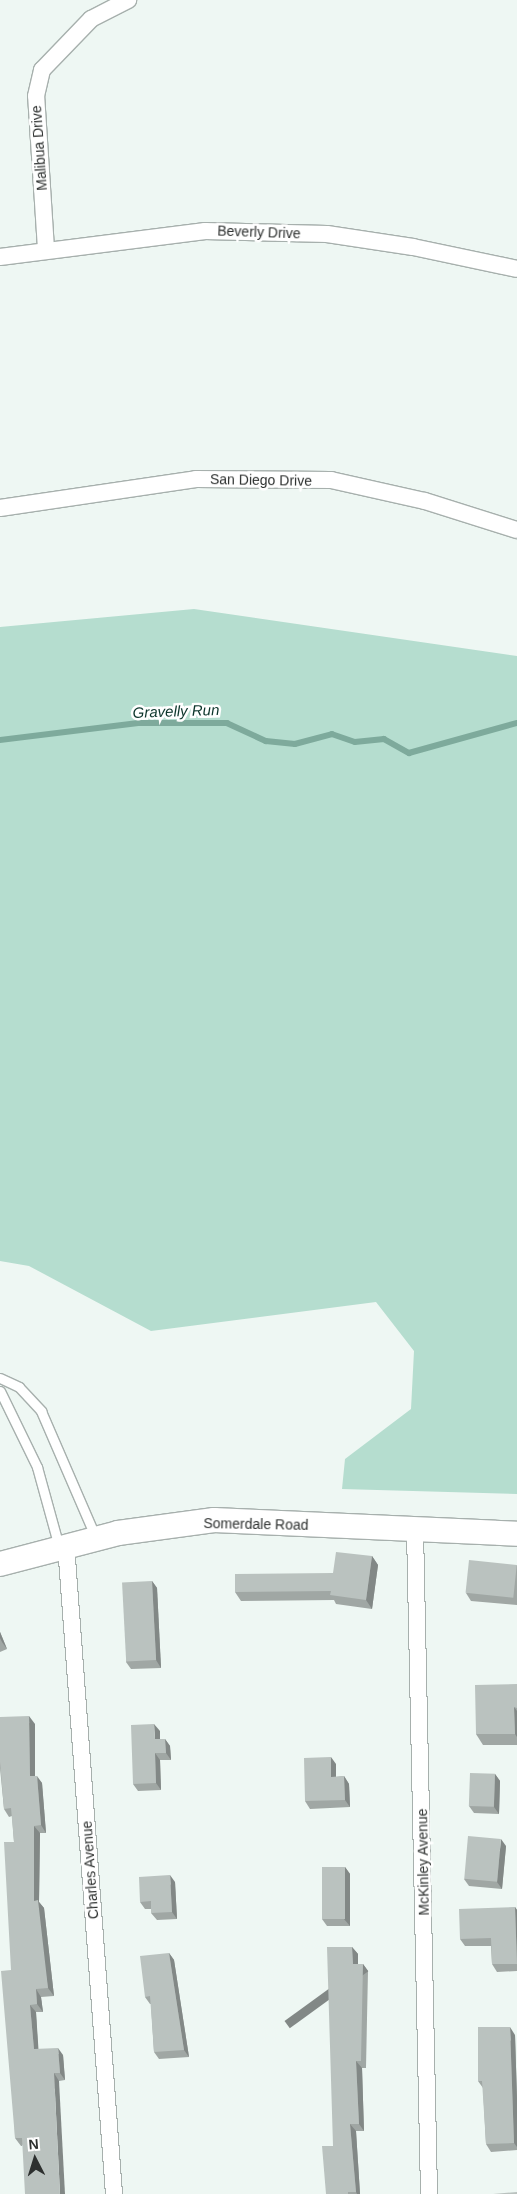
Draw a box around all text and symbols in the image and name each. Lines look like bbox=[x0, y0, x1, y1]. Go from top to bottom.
street label: Malibua Drive bbox=[28, 105, 50, 191]
street label: Beverly Drive bbox=[217, 222, 301, 242]
street label: San Diego Drive bbox=[210, 471, 312, 489]
water label: Gravelly Run bbox=[132, 700, 220, 722]
street label: Somerdale Road bbox=[203, 1515, 309, 1533]
street label: McKinley Avenue bbox=[414, 1808, 432, 1916]
street label: Charles Avenue bbox=[78, 1820, 102, 1920]
north arrow bbox=[10, 2134, 60, 2184]
text: N bbox=[28, 2136, 39, 2152]

